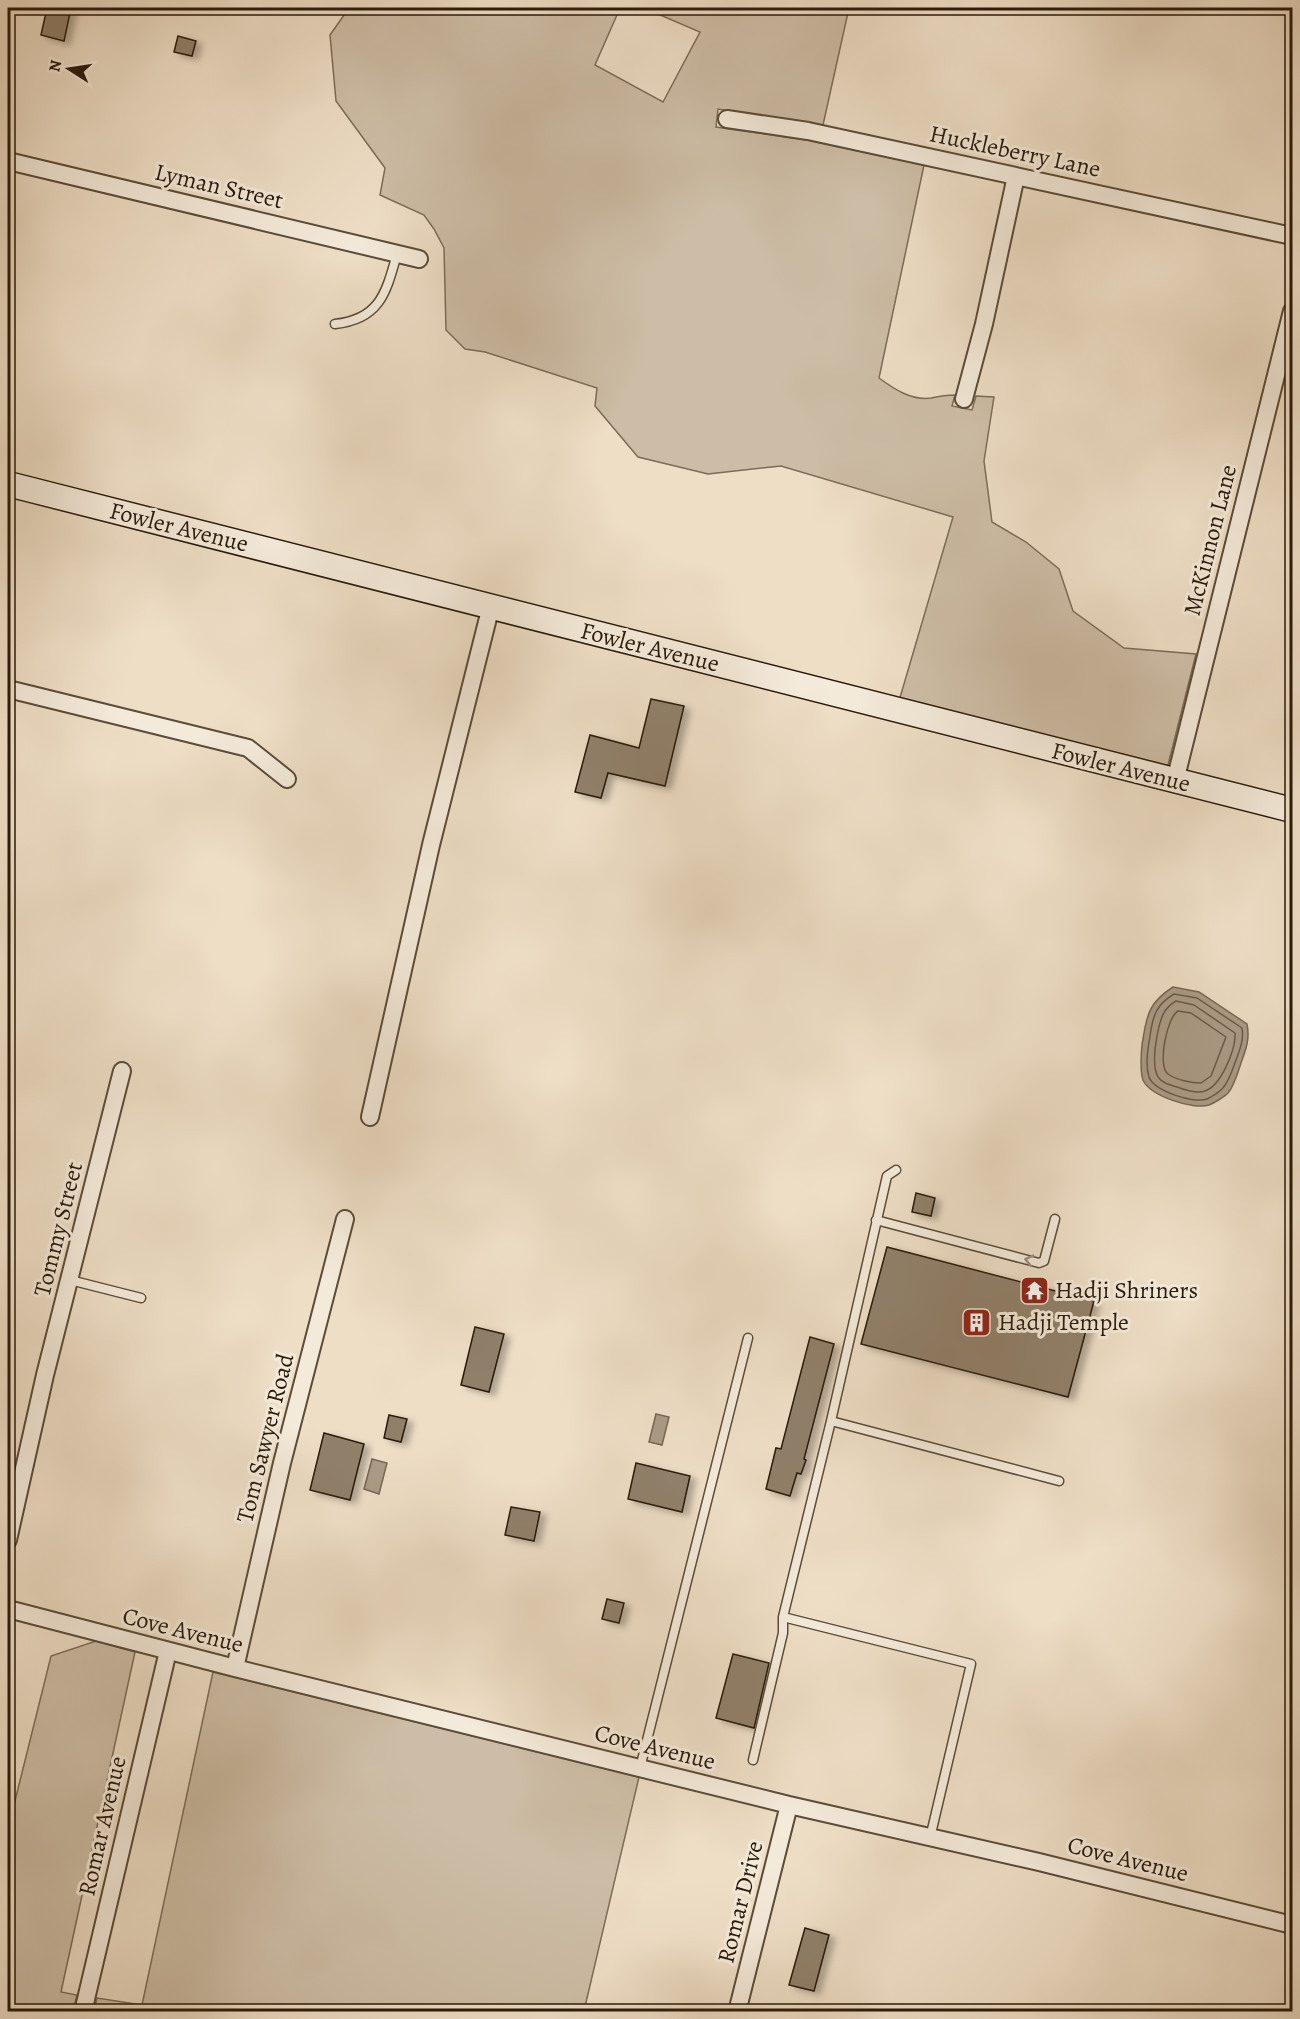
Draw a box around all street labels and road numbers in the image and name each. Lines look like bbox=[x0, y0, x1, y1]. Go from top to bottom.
street label: Huckleberry Lane bbox=[926, 117, 1104, 185]
street label: Lyman Street bbox=[152, 156, 286, 216]
street label: McKinnon Lane bbox=[1176, 461, 1244, 619]
street label: Fowler Avenue bbox=[106, 494, 252, 560]
street label: Fowler Avenue bbox=[577, 614, 723, 680]
street label: Fowler Avenue bbox=[1048, 734, 1194, 800]
street label: Tommy Street bbox=[26, 1158, 90, 1300]
street label: Tom Sawyer Road bbox=[229, 1350, 302, 1526]
street label: Cove Avenue bbox=[119, 1600, 247, 1660]
street label: Cove Avenue bbox=[591, 1717, 719, 1777]
street label: Romar Avenue bbox=[70, 1753, 134, 1899]
street label: Cove Avenue bbox=[1064, 1829, 1192, 1889]
street label: Romar Drive bbox=[709, 1838, 771, 1966]

